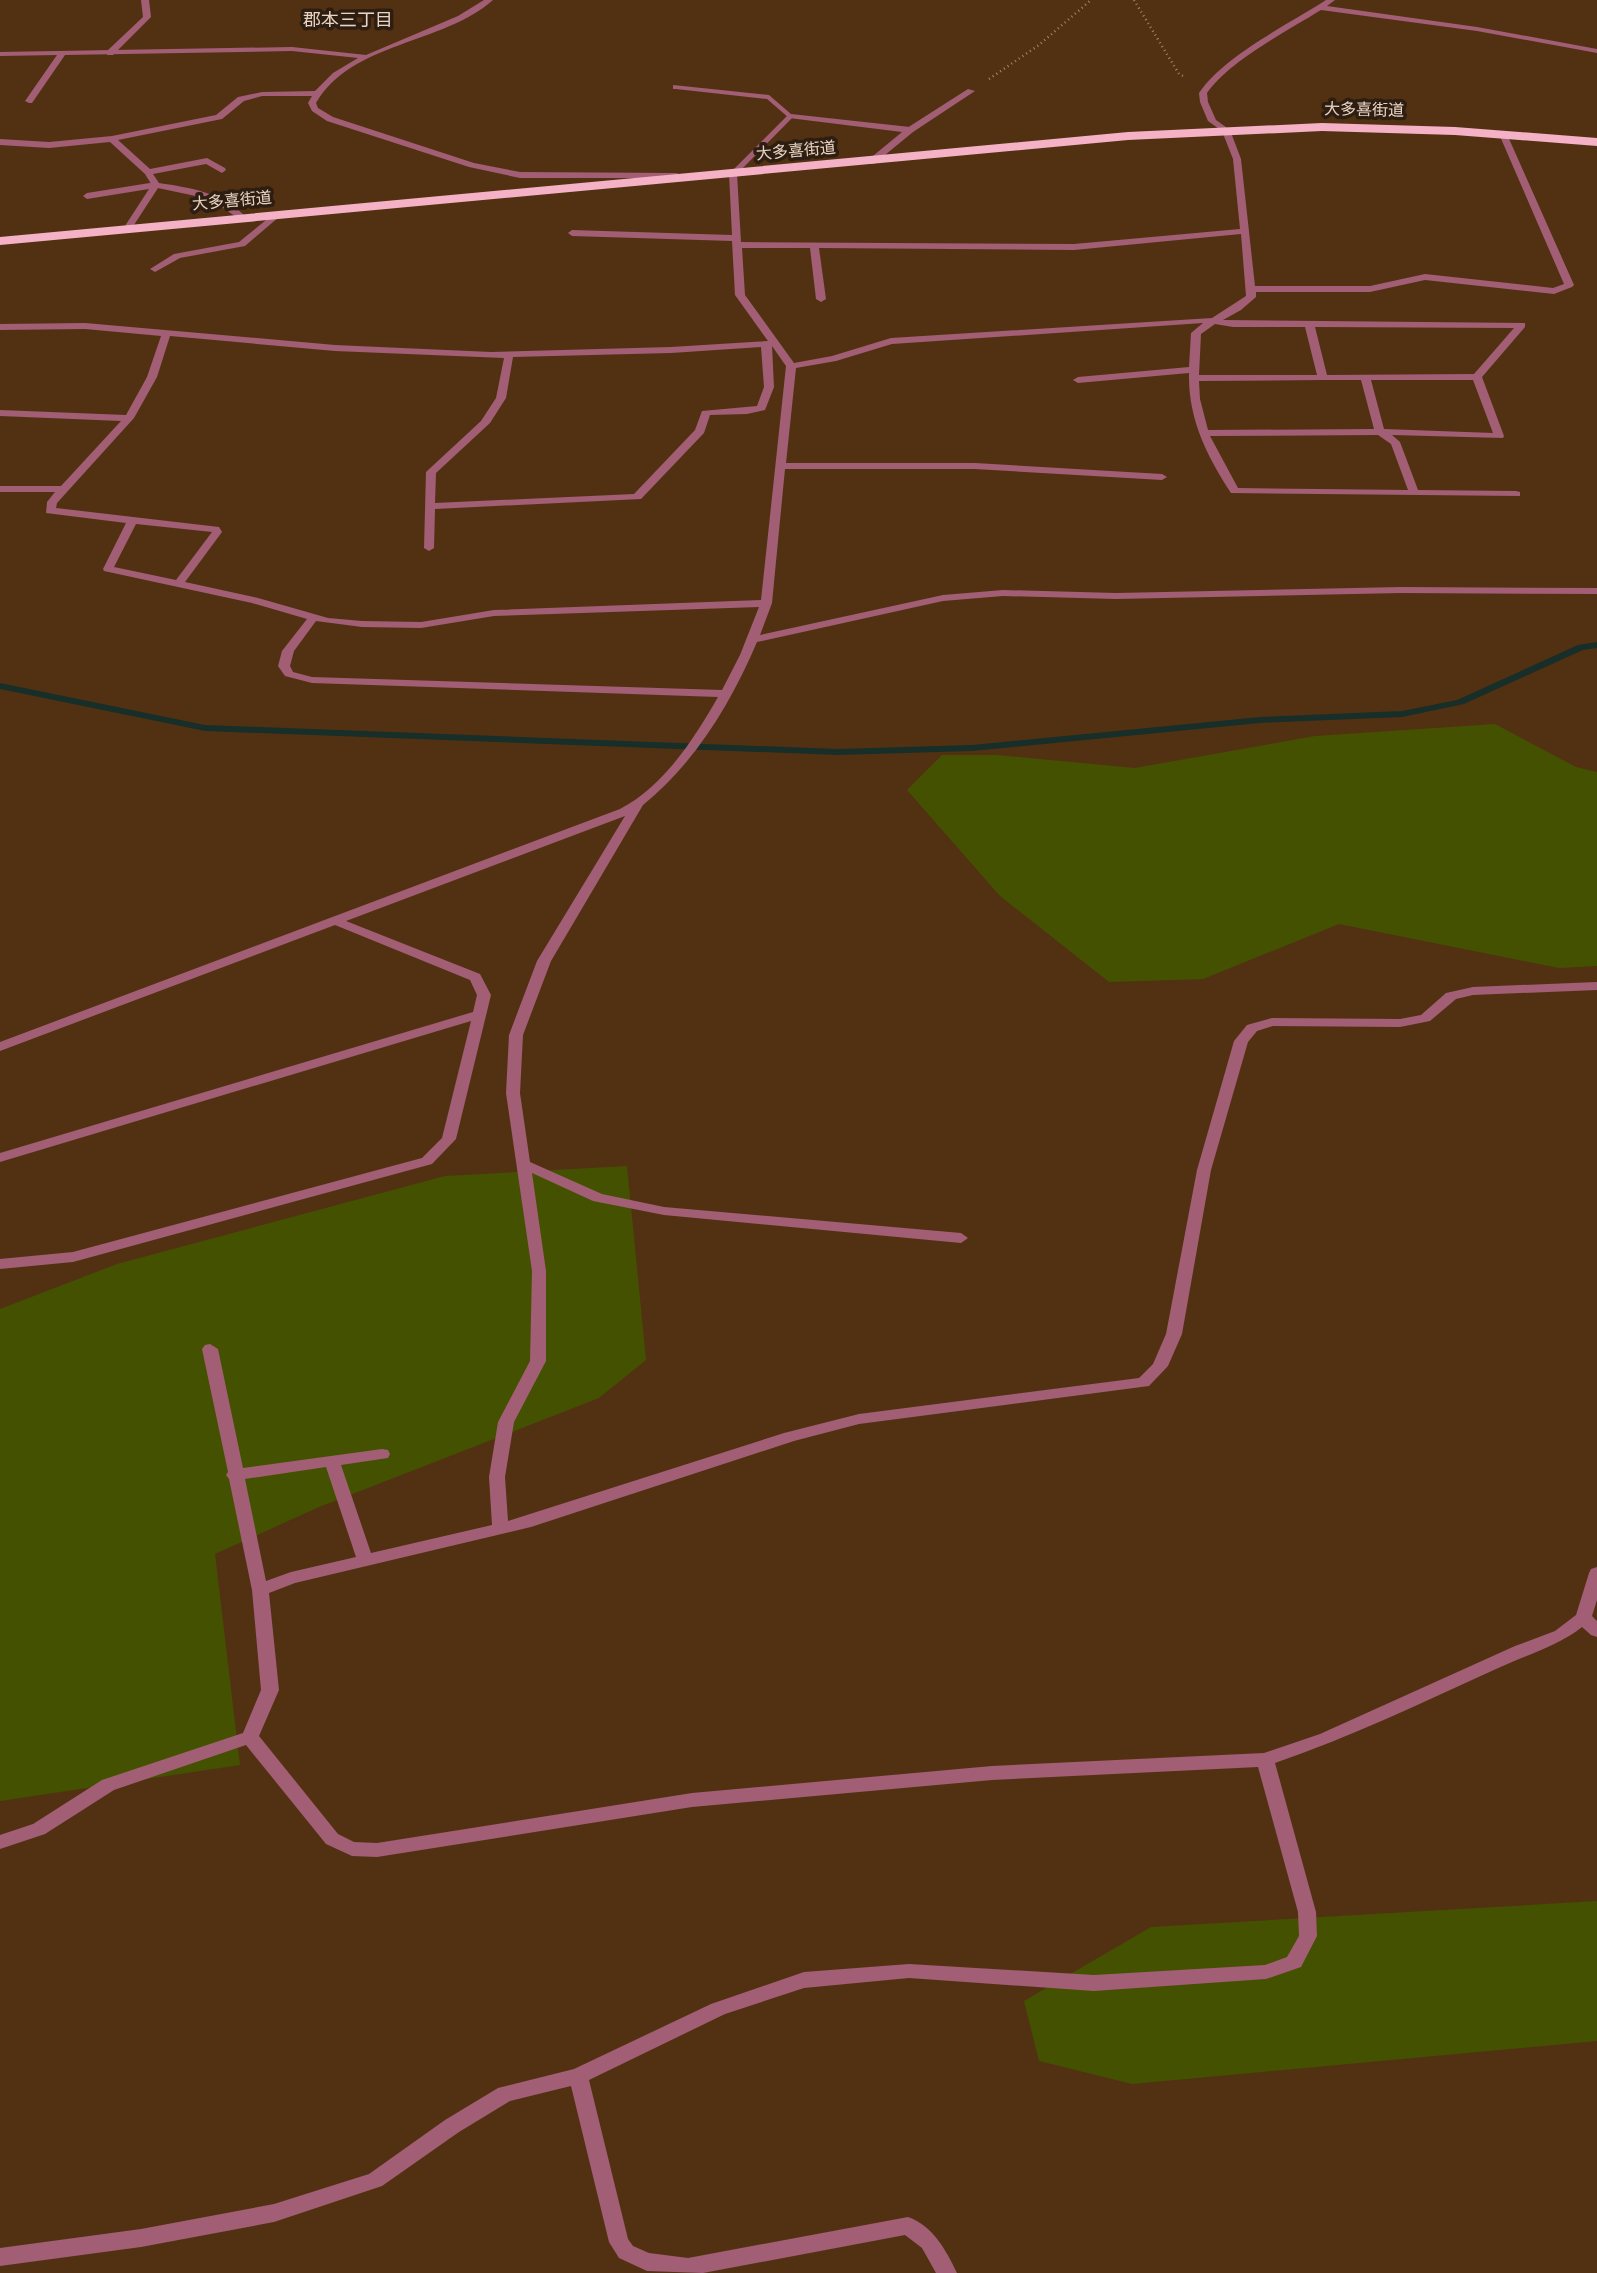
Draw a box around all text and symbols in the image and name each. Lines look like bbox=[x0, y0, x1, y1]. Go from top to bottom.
district label: 郡本三丁目 bbox=[303, 8, 393, 32]
street label: 大多喜街道 bbox=[1324, 98, 1404, 122]
street label: 大多喜街道 bbox=[755, 137, 837, 165]
street label: 大多喜街道 bbox=[191, 187, 273, 215]

